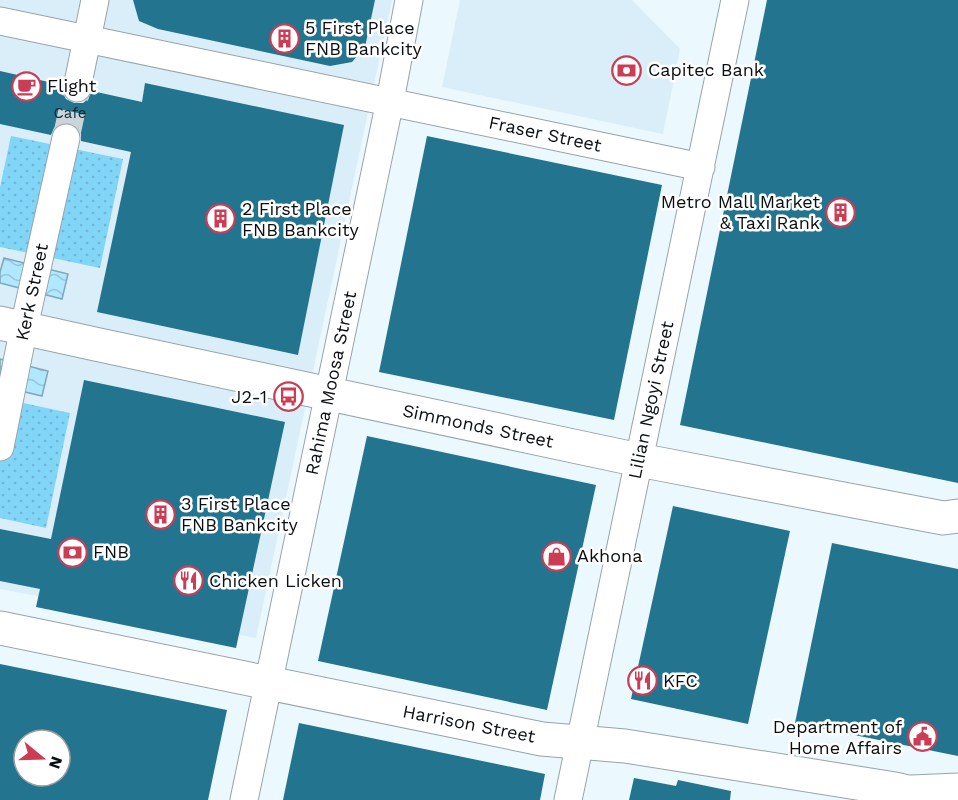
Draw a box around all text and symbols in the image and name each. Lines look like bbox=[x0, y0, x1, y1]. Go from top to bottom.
place label: 5 First Place FNB Bankcity bbox=[305, 17, 422, 59]
building icon: 5 First Place FNB Bankcity bbox=[268, 22, 300, 54]
bank icon: Capitec Bank bbox=[611, 54, 643, 86]
place label: Capitec Bank bbox=[648, 59, 764, 80]
cafe icon: Flight bbox=[10, 70, 42, 102]
place label: Flight bbox=[47, 75, 97, 96]
house number: Cafe bbox=[53, 104, 87, 122]
street label: Fraser Street bbox=[487, 111, 604, 156]
place label: Metro Mall Market & Taxi Rank bbox=[661, 191, 820, 233]
building icon: Metro Mall Market & Taxi Rank bbox=[825, 196, 857, 228]
place label: 2 First Place FNB Bankcity bbox=[242, 198, 359, 240]
building icon: 2 First Place FNB Bankcity bbox=[205, 203, 237, 235]
street label: Kerk Street bbox=[11, 241, 52, 342]
street label: Rahima Moosa Street bbox=[301, 289, 360, 477]
street label: Lilian Ngoyi Street bbox=[624, 319, 678, 481]
bus stop icon: J2-1 bbox=[272, 381, 304, 413]
place label: J2-1 bbox=[231, 386, 267, 407]
street label: Simmonds Street bbox=[401, 399, 556, 452]
place label: 3 First Place FNB Bankcity bbox=[181, 493, 298, 535]
building icon: 3 First Place FNB Bankcity bbox=[144, 498, 176, 530]
bank icon: FNB bbox=[56, 536, 88, 568]
shop icon: Akhona bbox=[540, 540, 572, 572]
place label: FNB bbox=[93, 541, 129, 562]
place label: Akhona bbox=[577, 545, 642, 566]
restaurant icon: Chicken Licken bbox=[172, 565, 204, 597]
place label: Chicken Licken bbox=[209, 570, 342, 591]
restaurant icon: KFC bbox=[626, 665, 658, 697]
place label: KFC bbox=[663, 670, 698, 691]
street label: Harrison Street bbox=[401, 700, 538, 747]
place label: Department of Home Affairs bbox=[773, 716, 902, 758]
public building icon: Department of Home Affairs bbox=[907, 721, 939, 753]
north arrow bbox=[12, 728, 72, 788]
text: N bbox=[45, 754, 67, 771]

